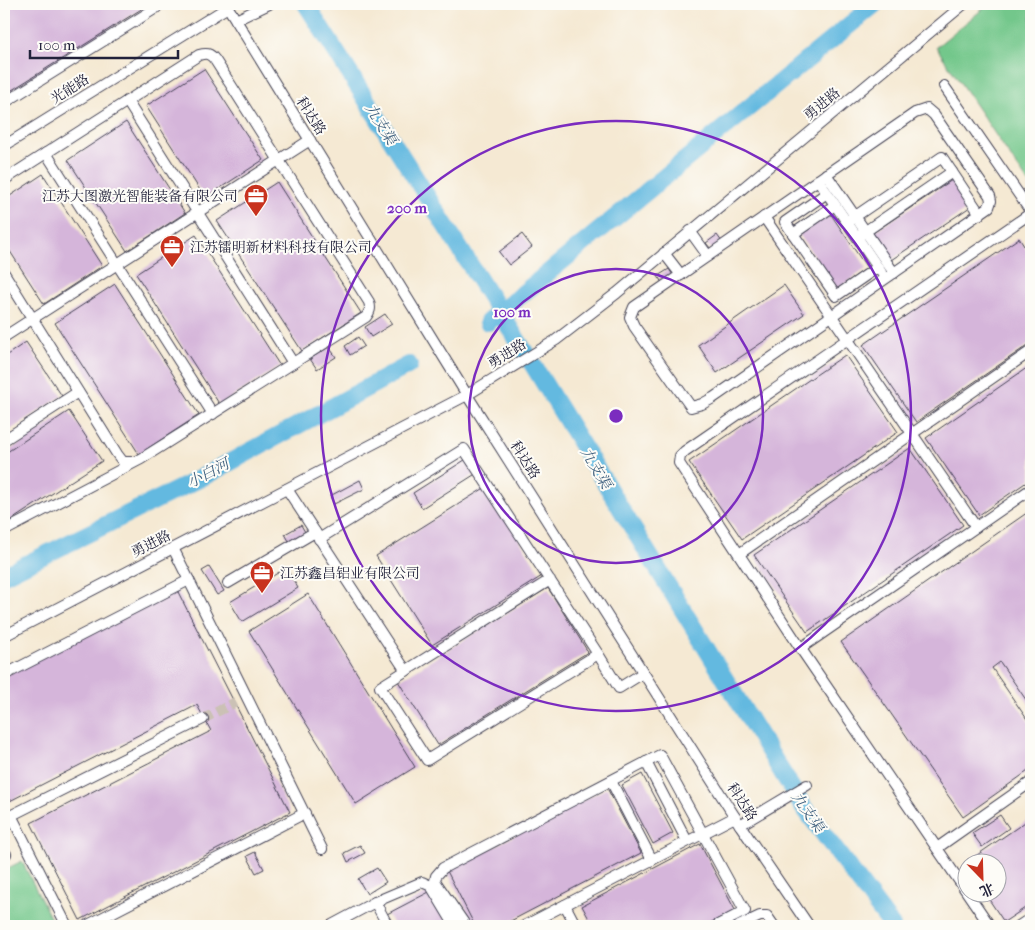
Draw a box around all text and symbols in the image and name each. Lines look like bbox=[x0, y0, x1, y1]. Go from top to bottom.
scale bar bbox=[30, 28, 178, 60]
text: 100 m bbox=[38, 36, 76, 54]
street label: 光能路 bbox=[48, 71, 92, 107]
street label: 勇进路 bbox=[800, 84, 844, 124]
street label: 科达路 bbox=[293, 94, 329, 138]
water label: 九支渠 bbox=[361, 100, 402, 150]
office icon: 江苏大图激光智能装备有限公司 bbox=[243, 183, 269, 217]
place label: 江苏大图激光智能装备有限公司 bbox=[42, 188, 238, 205]
text: 200 m bbox=[387, 199, 427, 217]
office icon: 江苏镭明新材料科技有限公司 bbox=[159, 234, 185, 268]
place label: 江苏镭明新材料科技有限公司 bbox=[190, 239, 372, 256]
text: 100 m bbox=[493, 303, 531, 321]
street label: 勇进路 bbox=[485, 336, 529, 372]
centre of rings bbox=[607, 407, 625, 425]
street label: 科达路 bbox=[507, 438, 543, 482]
water label: 九支渠 bbox=[577, 444, 616, 494]
water label: 小白河 bbox=[184, 453, 235, 492]
street label: 勇进路 bbox=[128, 527, 174, 561]
office icon: 江苏鑫昌铝业有限公司 bbox=[249, 560, 275, 594]
place label: 江苏鑫昌铝业有限公司 bbox=[280, 565, 420, 582]
street label: 科达路 bbox=[723, 780, 761, 824]
water label: 九支渠 bbox=[788, 788, 829, 837]
north arrow bbox=[958, 852, 1008, 902]
text: 北 bbox=[977, 879, 997, 900]

